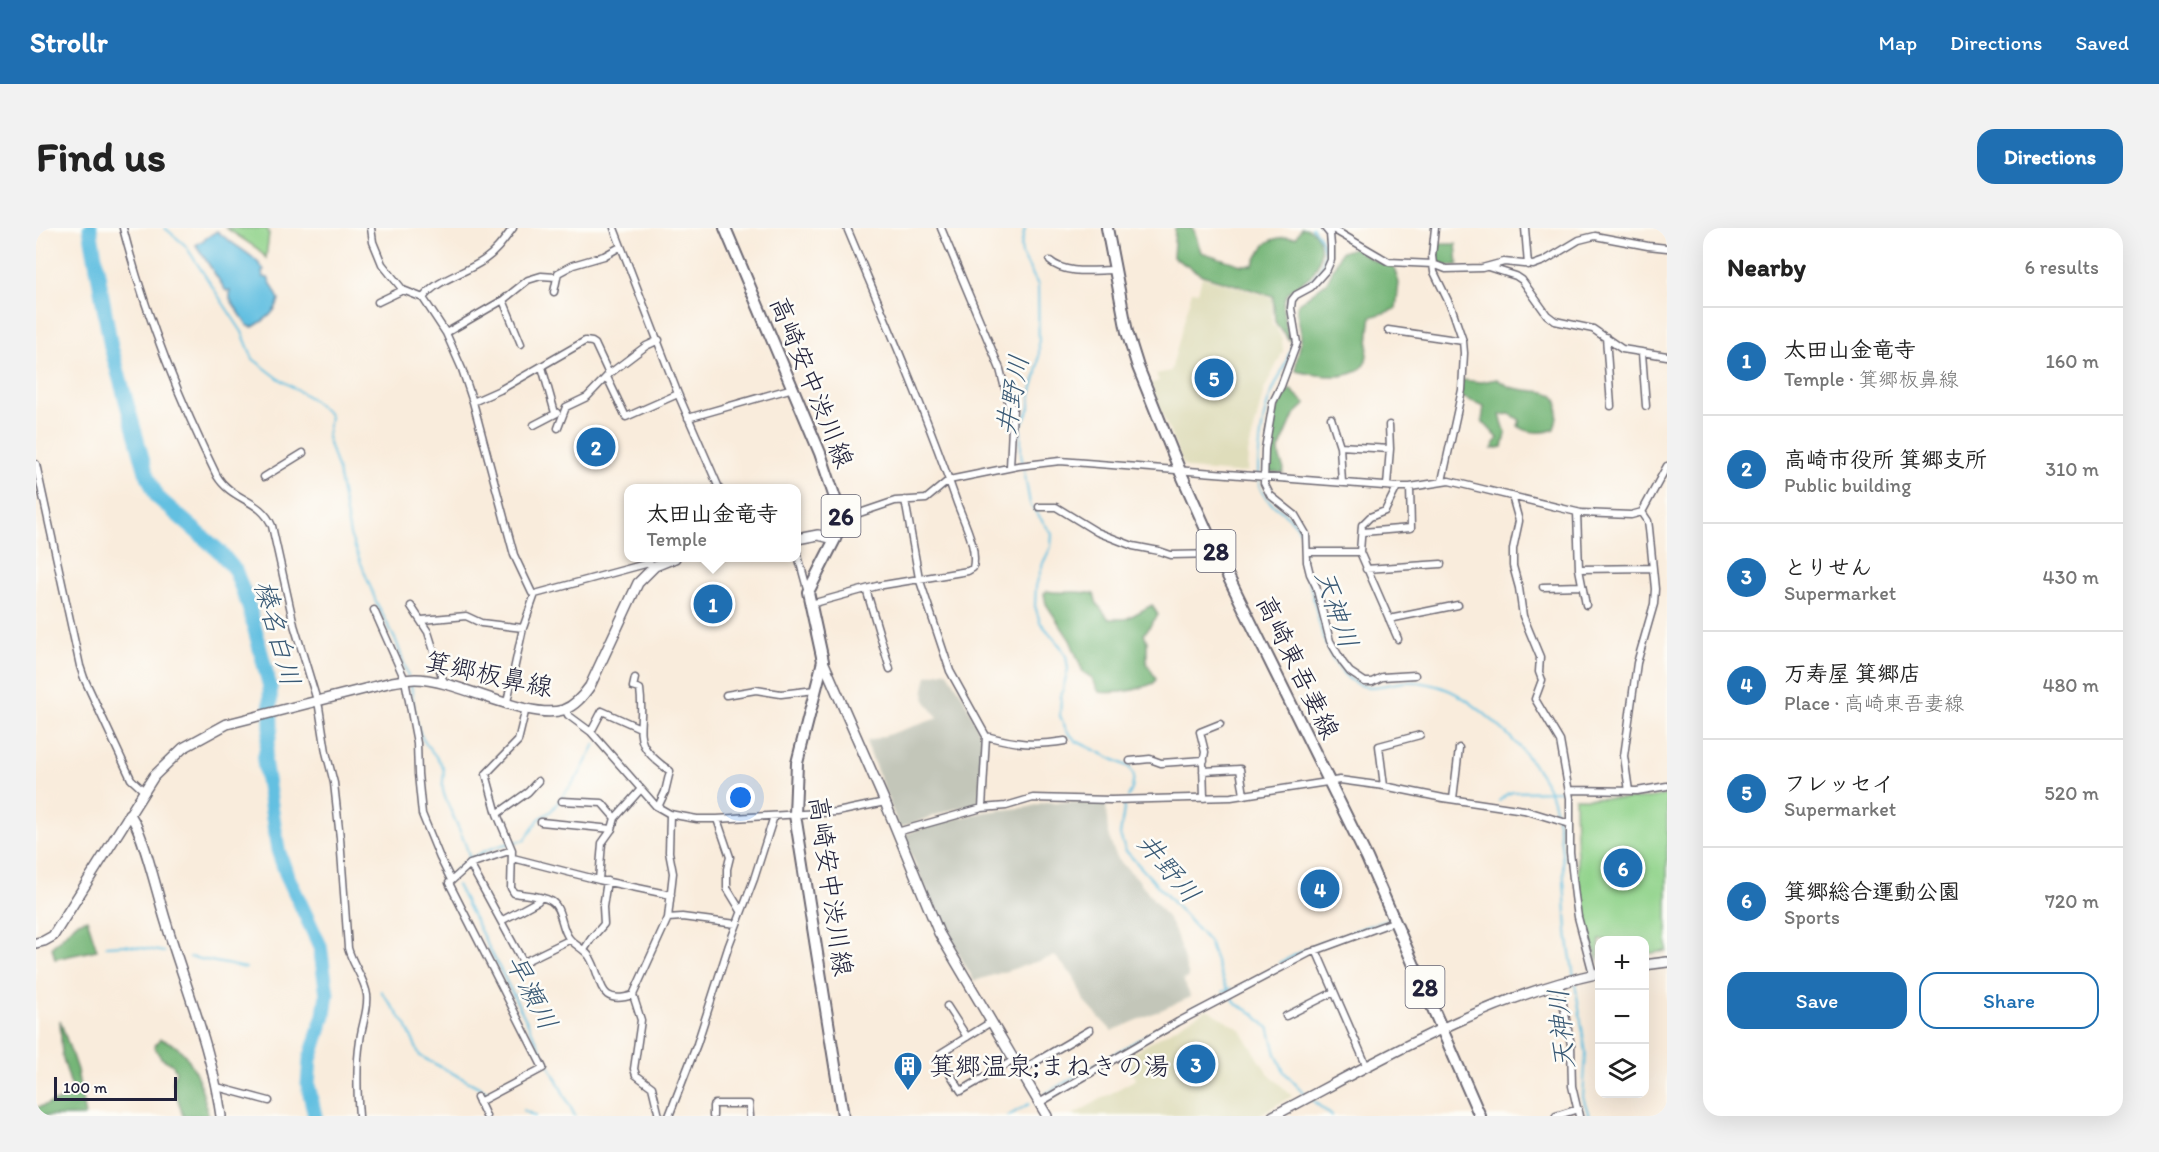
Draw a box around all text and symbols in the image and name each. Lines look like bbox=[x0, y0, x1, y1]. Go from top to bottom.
text: Strollr bbox=[30, 25, 108, 59]
text: Map bbox=[1879, 30, 1917, 55]
text: Directions bbox=[1950, 30, 2042, 55]
text: Saved bbox=[2075, 30, 2129, 55]
button: Directions bbox=[1977, 129, 2123, 184]
text: Find us bbox=[36, 131, 166, 182]
text: Nearby bbox=[1727, 251, 1806, 283]
text: 6 results bbox=[2025, 255, 2099, 279]
street label: 高崎安中渋川線 bbox=[763, 292, 861, 472]
text: 太田山金竜寺 bbox=[1784, 336, 1916, 363]
text: 1 bbox=[1742, 349, 1751, 373]
text: 160 m bbox=[2046, 349, 2099, 373]
water label: 井野川 bbox=[989, 352, 1035, 438]
pin: 5 bbox=[1194, 356, 1234, 400]
text: Temple · 箕郷板鼻線 bbox=[1784, 367, 1958, 391]
pin: 2 bbox=[576, 424, 616, 470]
text: 高崎市役所 箕郷支所 bbox=[1784, 446, 1987, 473]
text: 2 bbox=[1741, 457, 1752, 481]
text: 310 m bbox=[2045, 457, 2099, 481]
text: Public building bbox=[1784, 473, 1911, 497]
popup bbox=[624, 484, 801, 562]
road number: 26 bbox=[822, 495, 860, 537]
text: 太田山金竜寺 bbox=[646, 500, 779, 527]
text: Temple bbox=[646, 527, 707, 551]
road number: 28 bbox=[1196, 530, 1236, 572]
text: とりせん bbox=[1784, 554, 1872, 581]
water label: 天神川 bbox=[1308, 565, 1366, 653]
text: 3 bbox=[1741, 565, 1752, 589]
text: 430 m bbox=[2042, 565, 2099, 589]
water label: 榛名白川 bbox=[248, 577, 308, 689]
text: Supermarket bbox=[1784, 581, 1896, 605]
pin: 1 bbox=[694, 582, 732, 626]
street label: 高崎東吾妻線 bbox=[1249, 590, 1347, 744]
street label: 箕郷板鼻線 bbox=[422, 645, 556, 703]
text: 万寿屋 箕郷店 bbox=[1784, 660, 1921, 687]
text: 4 bbox=[1740, 673, 1753, 697]
text: 480 m bbox=[2042, 673, 2099, 697]
text: Place · 高崎東吾妻線 bbox=[1784, 691, 1964, 715]
text: フレッセイ bbox=[1784, 770, 1894, 797]
text: 5 bbox=[1741, 781, 1752, 805]
text: 520 m bbox=[2044, 781, 2099, 805]
your location bbox=[726, 783, 755, 812]
street label: 高崎安中渋川線 bbox=[802, 794, 860, 978]
text: Supermarket bbox=[1784, 797, 1896, 821]
water label: 井野川 bbox=[1130, 826, 1208, 910]
pin: 6 bbox=[1604, 846, 1642, 890]
pin: 4 bbox=[1300, 866, 1340, 912]
text: 箕郷総合運動公園 bbox=[1784, 878, 1960, 905]
text: 6 bbox=[1741, 889, 1752, 913]
text: 720 m bbox=[2045, 889, 2099, 913]
text: Sports bbox=[1784, 905, 1840, 929]
map controls bbox=[1595, 936, 1649, 1098]
button: + bbox=[1595, 936, 1649, 990]
water label: 早瀬川 bbox=[499, 948, 565, 1036]
road number: 28 bbox=[1406, 966, 1444, 1008]
button: Save bbox=[1727, 972, 1907, 1029]
button: Share bbox=[1919, 972, 2099, 1029]
water label: 天神川 bbox=[1541, 987, 1581, 1071]
button: − bbox=[1595, 990, 1649, 1044]
pin: 3 bbox=[1176, 1042, 1216, 1086]
button: layers bbox=[1595, 1044, 1649, 1098]
building icon: 箕郷温泉;まねきの湯 bbox=[892, 1050, 924, 1092]
place label: 箕郷温泉;まねきの湯 bbox=[929, 1050, 1170, 1082]
scale bar bbox=[54, 1074, 177, 1102]
text: 100 m bbox=[63, 1078, 107, 1097]

